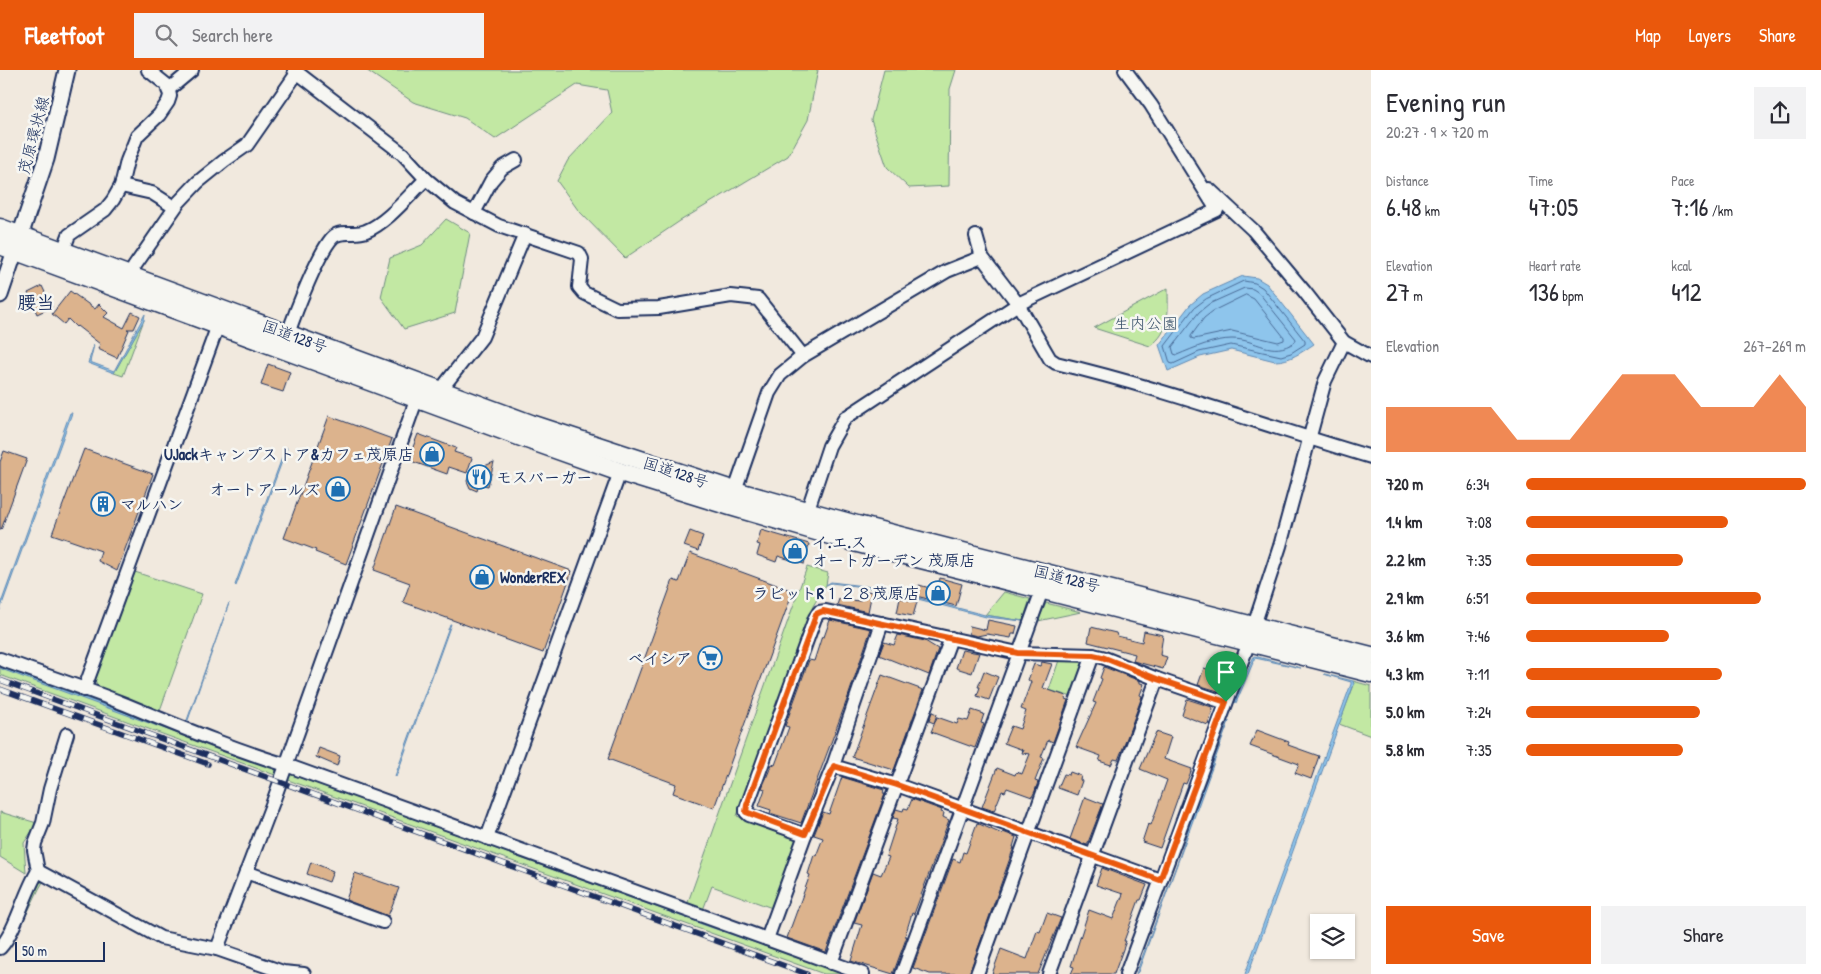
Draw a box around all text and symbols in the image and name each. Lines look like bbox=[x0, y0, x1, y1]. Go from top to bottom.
search box bbox=[134, 13, 484, 58]
text: Fleetfoot bbox=[25, 19, 104, 51]
icon: search bbox=[152, 21, 180, 49]
text: Search here bbox=[192, 22, 273, 48]
text: Map bbox=[1635, 23, 1661, 48]
text: Layers bbox=[1689, 23, 1731, 48]
text: Share bbox=[1759, 23, 1796, 48]
text: Evening run bbox=[1386, 83, 1506, 121]
button: share bbox=[1754, 87, 1806, 139]
street label: 茂原環状線 bbox=[12, 94, 54, 176]
text: 20:27 · 9 × 720 m bbox=[1386, 121, 1489, 143]
text: Distance bbox=[1386, 171, 1429, 190]
text: Time bbox=[1529, 171, 1553, 190]
text: Pace bbox=[1671, 171, 1695, 190]
text: 6.48 bbox=[1386, 190, 1422, 224]
text: 47:05 bbox=[1529, 190, 1578, 224]
text: 7:16 bbox=[1671, 190, 1709, 224]
text: km bbox=[1422, 201, 1440, 220]
text: /km bbox=[1709, 201, 1733, 220]
text: Elevation bbox=[1386, 256, 1433, 275]
text: Heart rate bbox=[1529, 256, 1581, 275]
text: kcal bbox=[1671, 256, 1692, 275]
text: 27 bbox=[1386, 275, 1410, 309]
text: 136 bbox=[1529, 275, 1559, 309]
text: 412 bbox=[1671, 275, 1701, 309]
text: m bbox=[1410, 286, 1423, 305]
text: bpm bbox=[1559, 286, 1583, 305]
district label: 腰当 bbox=[17, 289, 55, 315]
park label: 生内公園 bbox=[1114, 312, 1178, 334]
street label: 国道128号 bbox=[259, 314, 331, 358]
text: Elevation bbox=[1386, 335, 1439, 357]
text: 267–269 m bbox=[1743, 335, 1806, 357]
shop icon: UJackキャンプストア&カフェ茂原店 bbox=[419, 441, 445, 467]
place label: UJackキャンプストア&カフェ茂原店 bbox=[164, 443, 414, 465]
street label: 国道128号 bbox=[640, 451, 712, 493]
restaurant icon: モスバーガー bbox=[466, 464, 492, 490]
place label: モスバーガー bbox=[496, 466, 592, 488]
text: 720 m bbox=[1386, 473, 1423, 495]
text: 6:34 bbox=[1466, 473, 1489, 495]
shop icon: オートアールズ bbox=[325, 476, 351, 502]
place label: オートアールズ bbox=[209, 478, 320, 500]
building icon: マルハン bbox=[90, 491, 116, 517]
place label: マルハン bbox=[120, 493, 183, 515]
text: 1.4 km bbox=[1386, 511, 1422, 533]
text: 7:08 bbox=[1466, 511, 1492, 533]
place label: イ.エ.ス オートガーデン 茂原店 bbox=[812, 531, 976, 571]
shop icon: イ.エ.ス オートガーデン 茂原店 bbox=[782, 538, 808, 564]
text: 2.2 km bbox=[1386, 549, 1426, 571]
text: 7:35 bbox=[1466, 549, 1492, 571]
street label: 国道128号 bbox=[1031, 559, 1103, 597]
shop icon: WonderREX bbox=[469, 564, 495, 590]
place label: WonderREX bbox=[500, 566, 567, 588]
shop icon: ラビットR１２８茂原店 bbox=[925, 580, 951, 606]
place label: ラビットR１２８茂原店 bbox=[753, 582, 920, 604]
text: 2.9 km bbox=[1386, 587, 1424, 609]
text: 6:51 bbox=[1466, 587, 1489, 609]
text: 3.6 km bbox=[1386, 625, 1424, 647]
text: 7:46 bbox=[1466, 625, 1490, 647]
supermarket icon: ベイシア bbox=[697, 645, 723, 671]
place label: ベイシア bbox=[628, 647, 692, 669]
pin bbox=[1205, 651, 1247, 702]
icon: arrive bbox=[1212, 658, 1240, 686]
text: 4.3 km bbox=[1386, 663, 1424, 685]
text: 7:11 bbox=[1466, 663, 1489, 685]
text: 5.0 km bbox=[1386, 701, 1425, 723]
text: 7:24 bbox=[1466, 701, 1491, 723]
text: 5.8 km bbox=[1386, 739, 1424, 761]
text: 7:35 bbox=[1466, 739, 1492, 761]
button: Save bbox=[1386, 906, 1591, 964]
button: Share bbox=[1601, 906, 1806, 964]
map controls bbox=[1310, 914, 1355, 959]
button: layers bbox=[1310, 914, 1355, 959]
scale bar bbox=[15, 939, 105, 962]
text: 50 m bbox=[22, 941, 47, 960]

